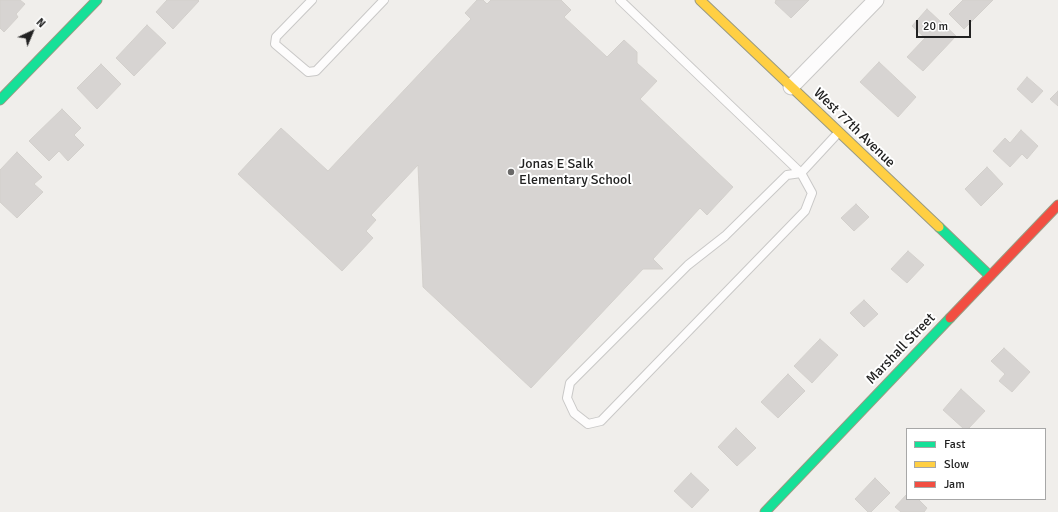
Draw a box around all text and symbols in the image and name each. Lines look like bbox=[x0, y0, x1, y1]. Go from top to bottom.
north arrow bbox=[12, 12, 52, 52]
scale bar bbox=[918, 12, 973, 38]
text: N bbox=[33, 16, 48, 30]
text: 20 m bbox=[923, 19, 948, 34]
street label: West 77th Avenue bbox=[810, 85, 898, 171]
place label: Jonas E Salk Elementary School bbox=[519, 156, 632, 188]
marker: Jonas E Salk Elementary School bbox=[506, 167, 516, 177]
street label: Marshall Street bbox=[863, 310, 939, 388]
legend bbox=[906, 428, 1046, 500]
text: Fast bbox=[944, 437, 965, 452]
text: Slow bbox=[944, 457, 969, 472]
text: Jam bbox=[944, 477, 965, 492]

